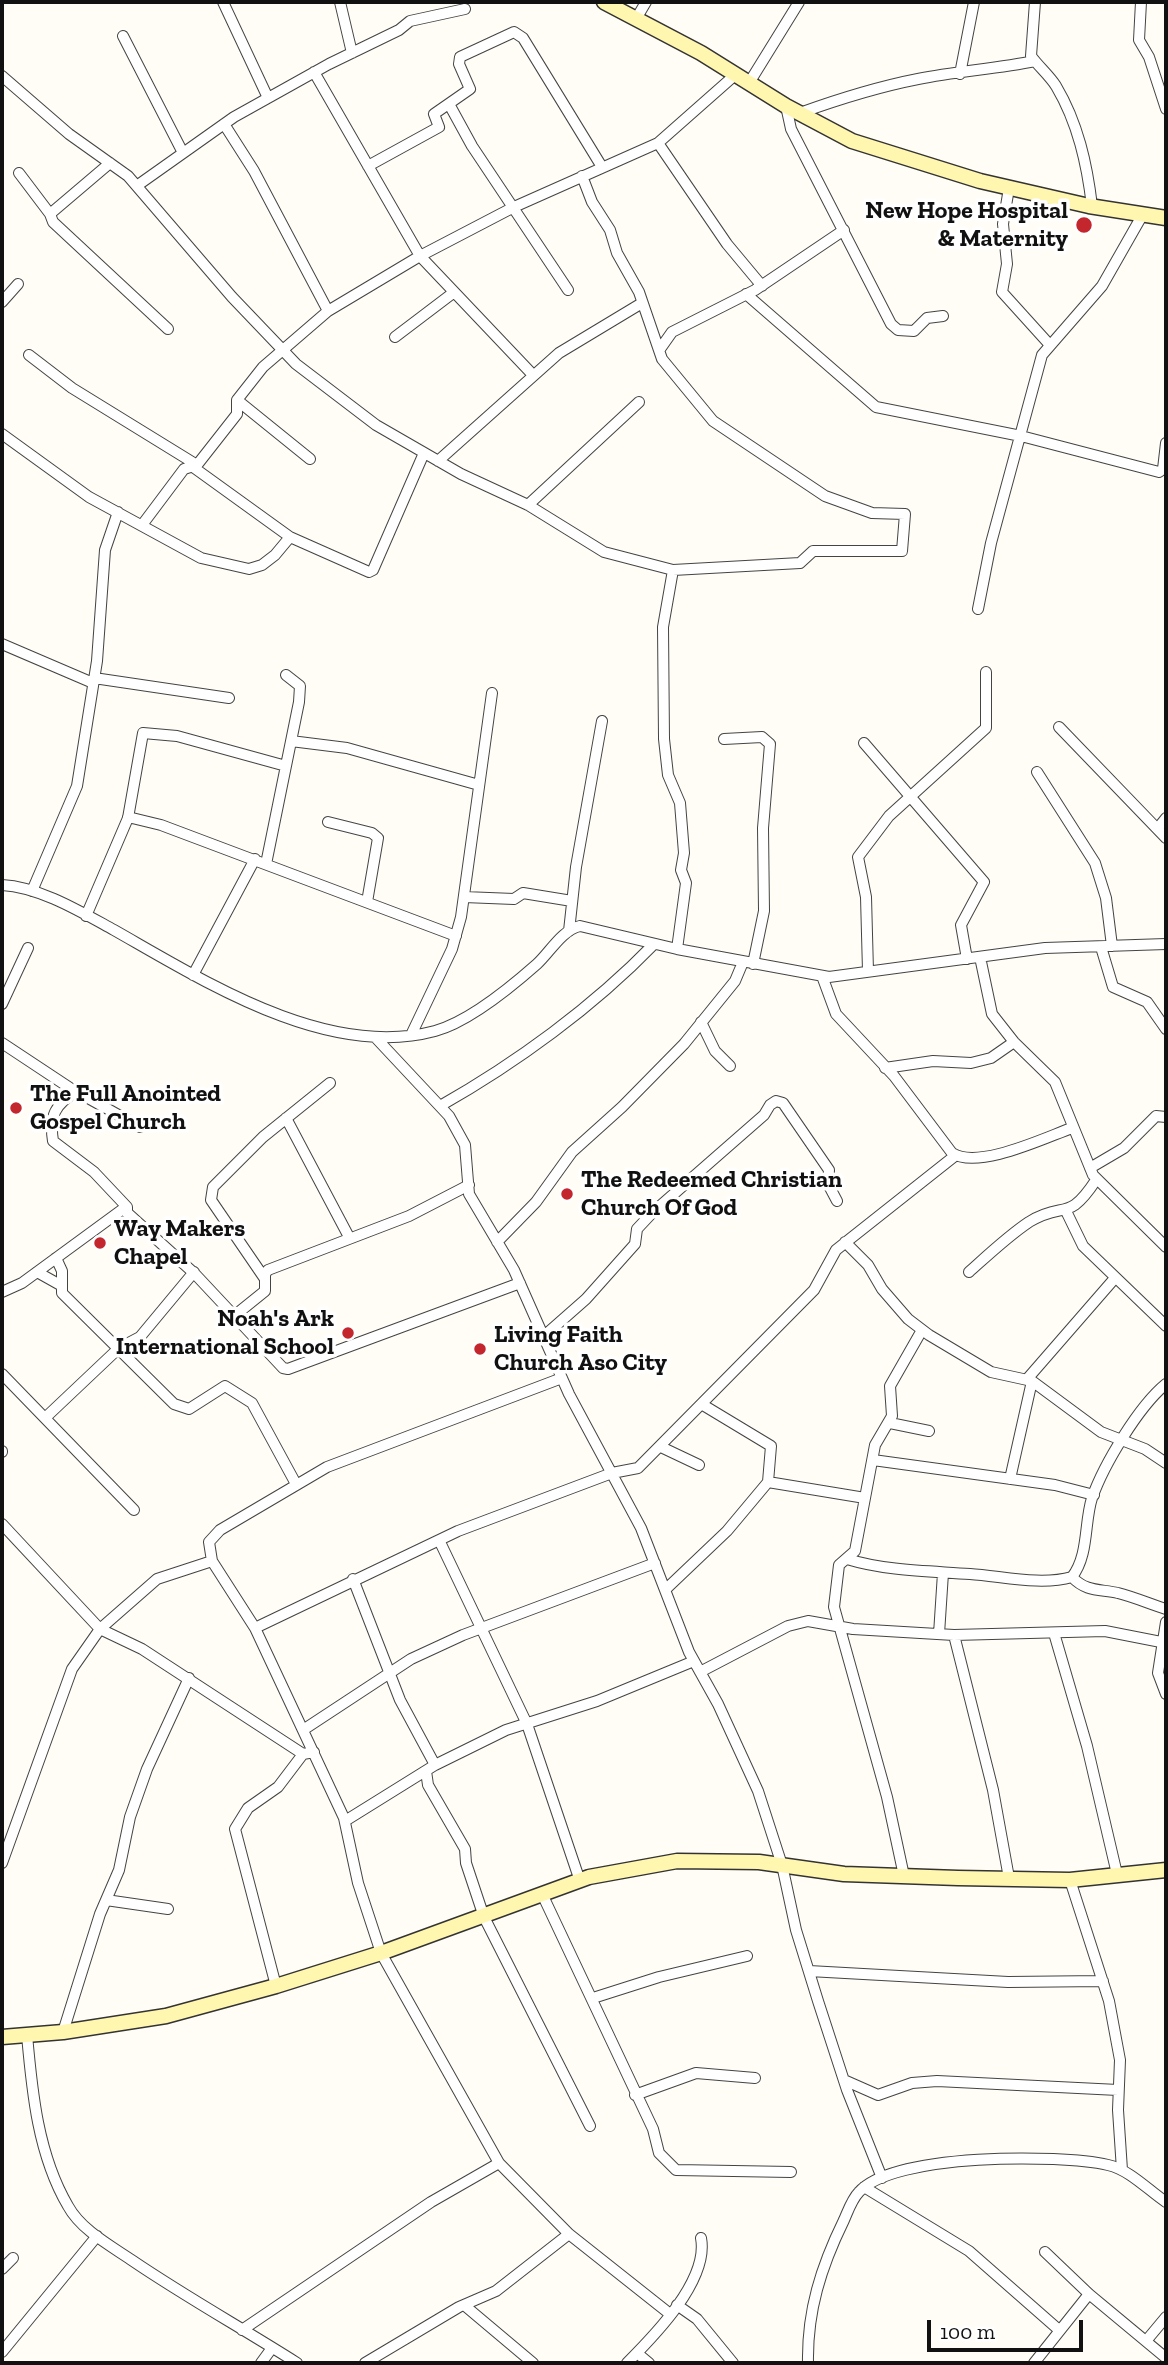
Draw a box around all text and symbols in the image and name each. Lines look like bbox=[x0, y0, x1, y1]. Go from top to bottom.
place label: New Hope Hospital & Maternity bbox=[865, 197, 1068, 253]
marker: New Hope Hospital & Maternity bbox=[1074, 215, 1094, 235]
place label: The Full Anointed Gospel Church bbox=[30, 1080, 221, 1136]
marker: The Full Anointed Gospel Church bbox=[8, 1100, 24, 1116]
place label: The Redeemed Christian Church Of God bbox=[581, 1166, 842, 1222]
marker: The Redeemed Christian Church Of God bbox=[559, 1186, 575, 1202]
place label: Way Makers Chapel bbox=[114, 1215, 245, 1271]
marker: Way Makers Chapel bbox=[92, 1235, 108, 1251]
place label: Noah's Ark International School bbox=[116, 1305, 334, 1361]
place label: Living Faith Church Aso City bbox=[494, 1321, 667, 1377]
marker: Noah's Ark International School bbox=[340, 1325, 356, 1341]
marker: Living Faith Church Aso City bbox=[472, 1341, 488, 1357]
scale bar bbox=[930, 2306, 1086, 2350]
text: 100 m bbox=[940, 2319, 995, 2344]

